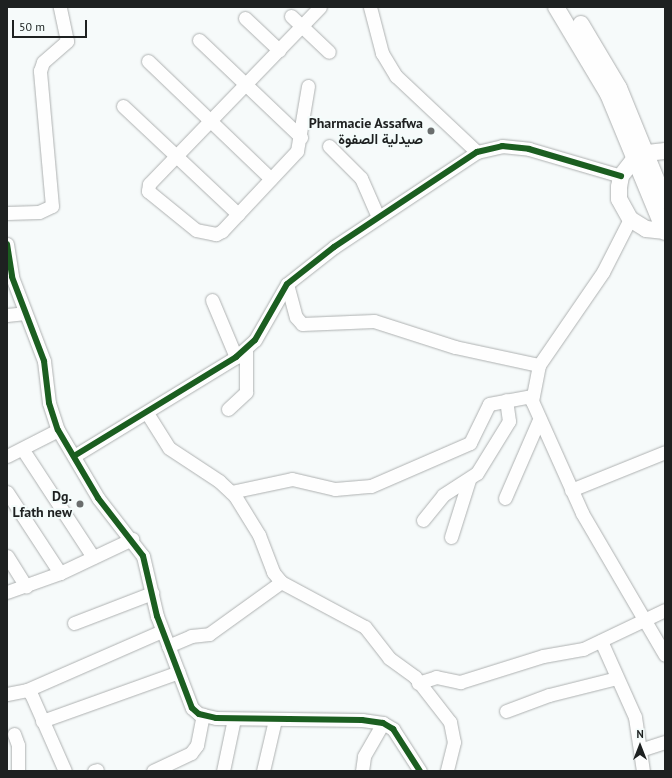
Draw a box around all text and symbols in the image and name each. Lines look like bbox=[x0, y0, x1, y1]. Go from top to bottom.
scale bar bbox=[14, 12, 89, 38]
text: 50 m bbox=[19, 19, 45, 34]
place label: Pharmacie Assafwa صيدلية الصفوة bbox=[308, 115, 423, 148]
marker: Pharmacie Assafwa صيدلية الصفوة bbox=[426, 126, 436, 136]
place label: Dg. Lfath new bbox=[13, 488, 72, 520]
marker: Dg. Lfath new bbox=[75, 499, 85, 509]
north arrow bbox=[620, 726, 660, 766]
text: N bbox=[636, 727, 644, 741]

